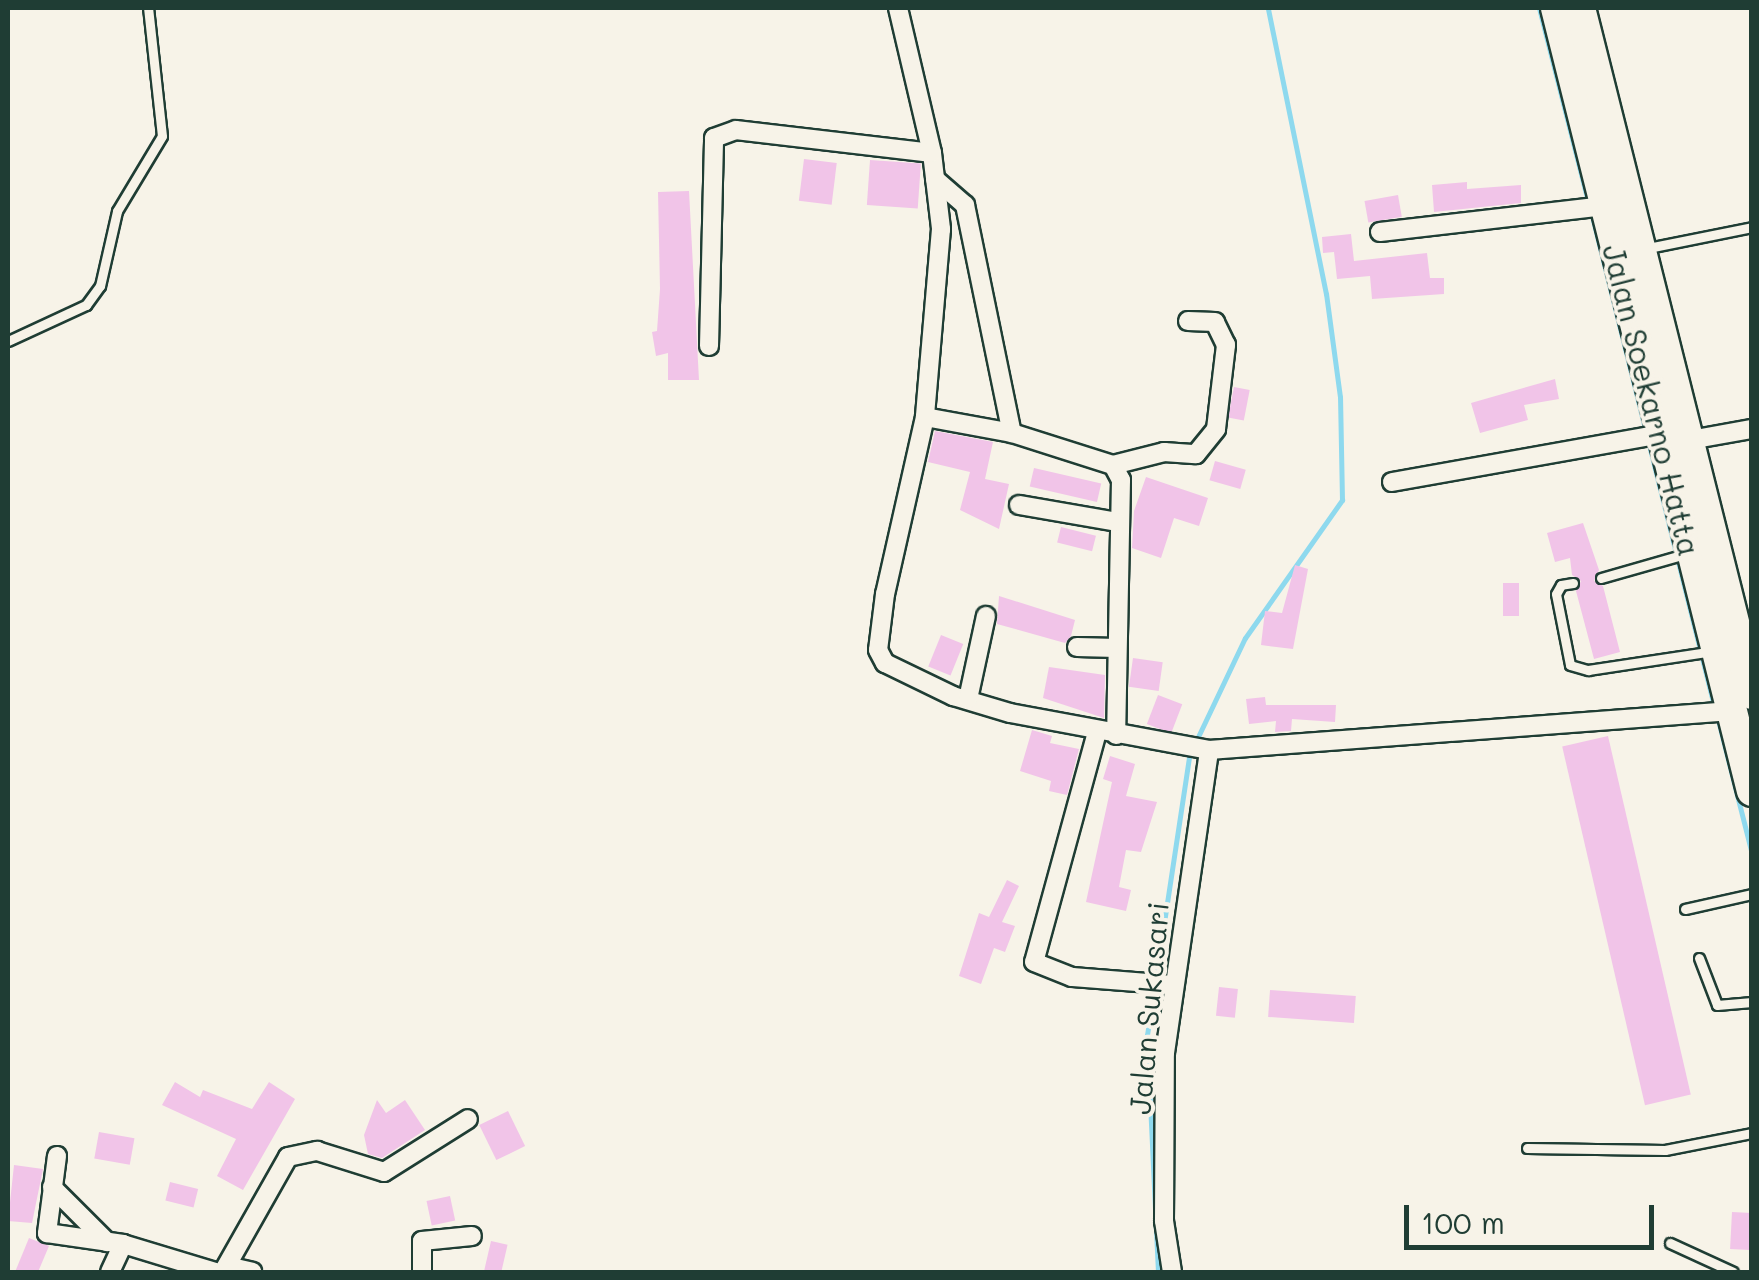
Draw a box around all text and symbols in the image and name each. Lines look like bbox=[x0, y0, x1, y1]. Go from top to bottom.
street label: Jalan Soekarno Hatta bbox=[1596, 241, 1708, 559]
street label: Jalan Sukasari bbox=[1121, 900, 1175, 1116]
scale bar bbox=[1409, 1185, 1659, 1247]
text: 100 m bbox=[1421, 1202, 1505, 1242]

